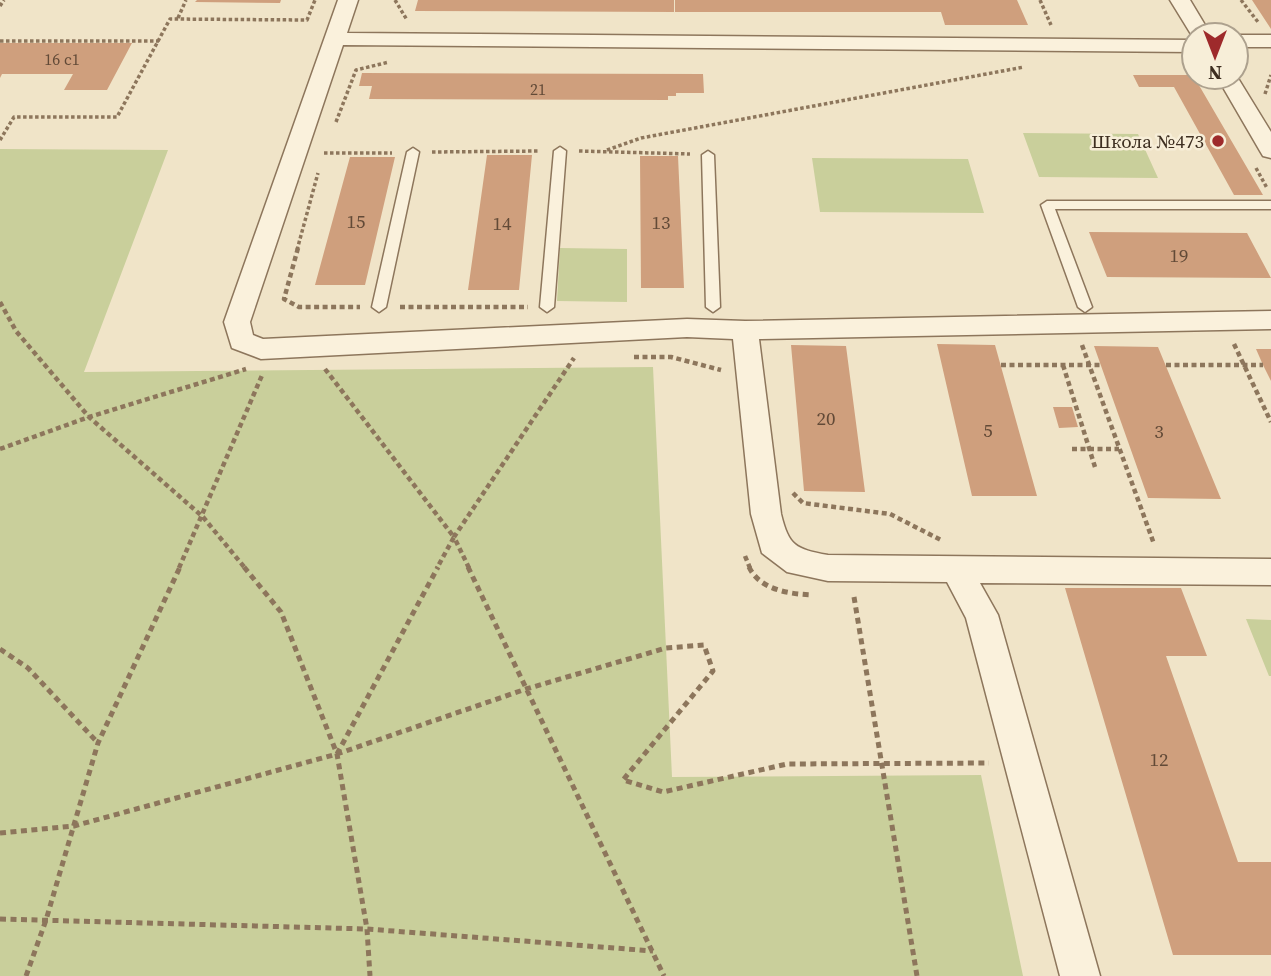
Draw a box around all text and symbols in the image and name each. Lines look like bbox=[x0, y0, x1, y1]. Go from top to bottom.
north arrow bbox=[1180, 21, 1250, 91]
house number: 16 с1 bbox=[44, 48, 80, 70]
text: N bbox=[1208, 60, 1222, 86]
house number: 21 bbox=[530, 78, 546, 100]
place label: Школа №473 bbox=[1091, 128, 1204, 154]
marker: Школа №473 bbox=[1210, 133, 1226, 149]
house number: 15 bbox=[346, 208, 366, 234]
house number: 13 bbox=[651, 209, 671, 235]
house number: 14 bbox=[492, 210, 512, 236]
house number: 19 bbox=[1169, 242, 1189, 268]
house number: 20 bbox=[816, 405, 836, 431]
house number: 5 bbox=[983, 417, 993, 443]
house number: 3 bbox=[1154, 418, 1164, 444]
house number: 12 bbox=[1149, 746, 1169, 772]

